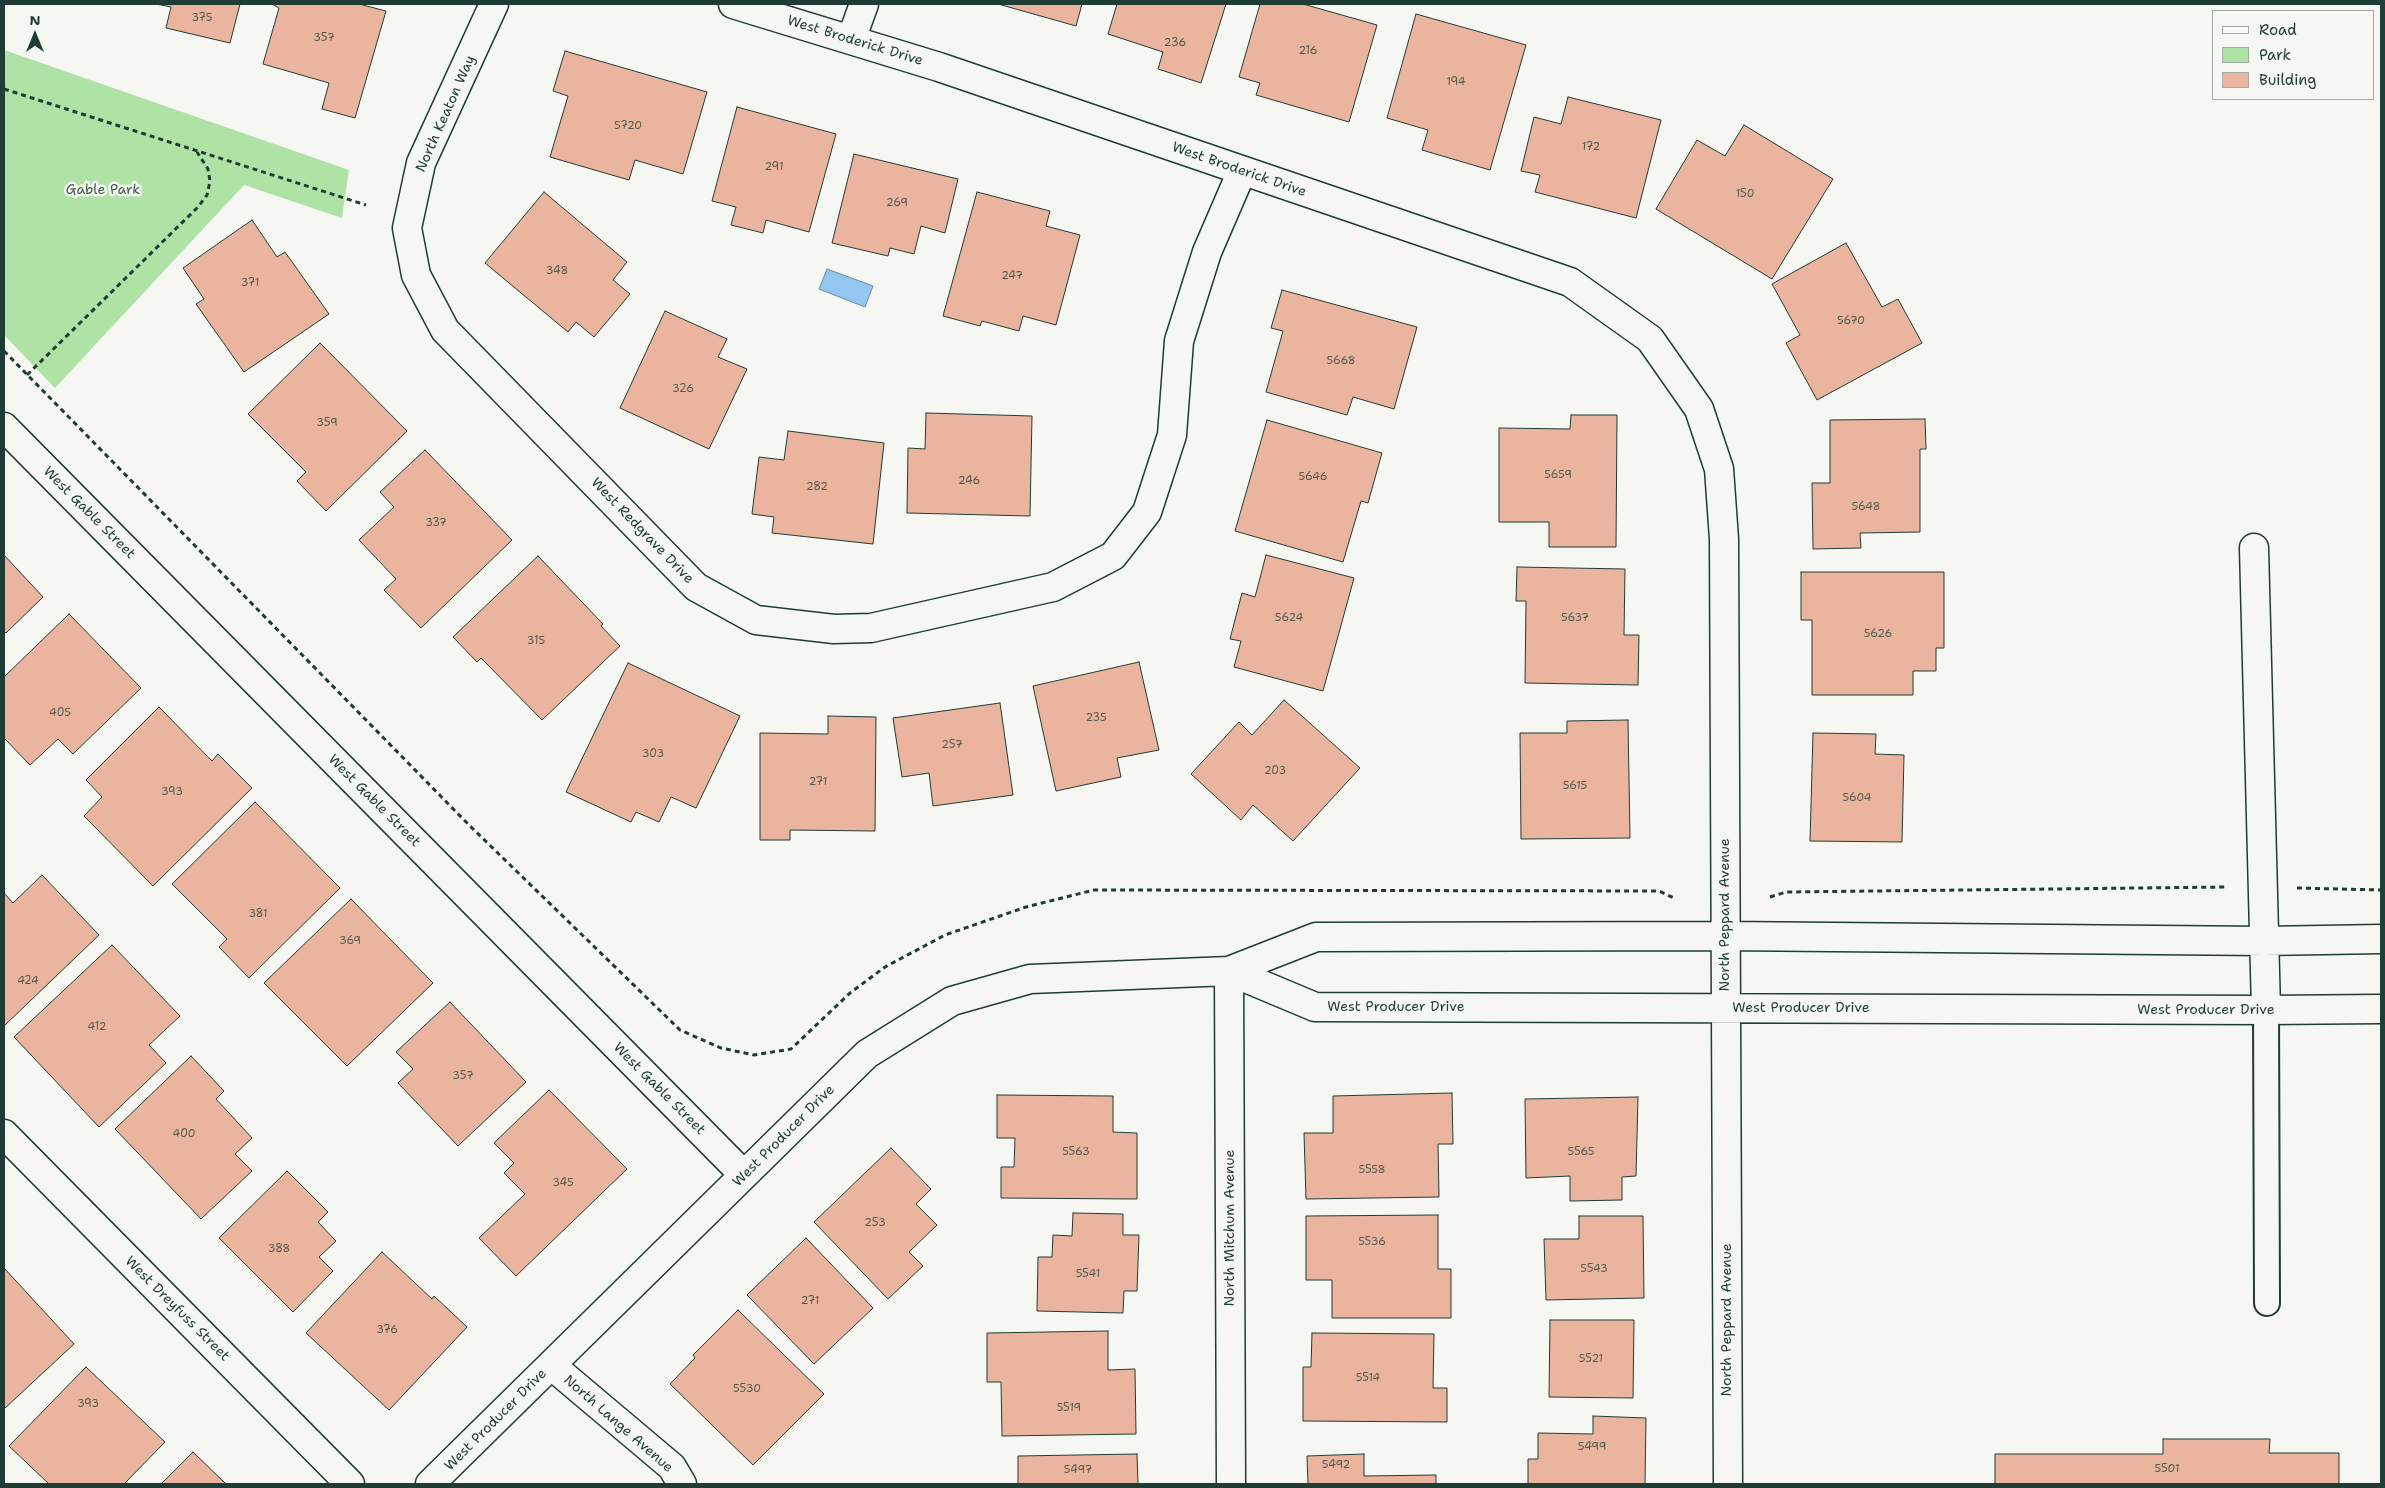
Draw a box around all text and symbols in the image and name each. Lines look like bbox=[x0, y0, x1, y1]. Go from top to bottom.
north arrow bbox=[10, 10, 60, 60]
legend bbox=[2212, 10, 2375, 100]
text: N bbox=[29, 11, 41, 29]
house number: 375 bbox=[192, 11, 212, 25]
street label: West Broderick Drive bbox=[785, 12, 925, 70]
text: Road bbox=[2259, 20, 2297, 40]
house number: 357 bbox=[313, 31, 335, 45]
house number: 236 bbox=[1164, 36, 1186, 50]
house number: 216 bbox=[1298, 44, 1318, 58]
text: Park bbox=[2259, 45, 2291, 65]
street label: North Keaton Way bbox=[413, 53, 479, 175]
text: Building bbox=[2259, 70, 2316, 90]
house number: 194 bbox=[1446, 75, 1466, 89]
house number: 5720 bbox=[614, 119, 642, 133]
street label: West Broderick Drive bbox=[1170, 139, 1308, 201]
house number: 172 bbox=[1582, 140, 1600, 154]
house number: 291 bbox=[764, 160, 784, 174]
park label: Gable Park bbox=[66, 182, 140, 198]
house number: 150 bbox=[1736, 187, 1754, 201]
house number: 269 bbox=[886, 196, 908, 210]
house number: 348 bbox=[546, 264, 568, 278]
house number: 247 bbox=[1001, 269, 1023, 283]
house number: 371 bbox=[241, 276, 259, 290]
house number: 5670 bbox=[1837, 314, 1865, 328]
house number: 5668 bbox=[1327, 354, 1355, 368]
house number: 326 bbox=[672, 382, 694, 396]
house number: 359 bbox=[316, 416, 338, 430]
street label: West Gable Street bbox=[39, 463, 139, 563]
house number: 5659 bbox=[1544, 468, 1572, 482]
house number: 5646 bbox=[1298, 470, 1328, 484]
house number: 246 bbox=[958, 474, 980, 488]
street label: West Redgrave Drive bbox=[587, 475, 697, 587]
house number: 282 bbox=[806, 480, 828, 494]
house number: 5648 bbox=[1851, 500, 1881, 514]
house number: 337 bbox=[425, 516, 447, 530]
house number: 5624 bbox=[1275, 611, 1303, 625]
house number: 5637 bbox=[1561, 611, 1589, 625]
house number: 5626 bbox=[1864, 627, 1892, 641]
house number: 315 bbox=[527, 634, 545, 648]
house number: 405 bbox=[49, 706, 71, 720]
house number: 235 bbox=[1085, 711, 1107, 725]
house number: 257 bbox=[941, 738, 963, 752]
house number: 303 bbox=[642, 747, 664, 761]
street label: West Gable Street bbox=[324, 751, 424, 851]
house number: 203 bbox=[1264, 764, 1286, 778]
house number: 271 bbox=[809, 775, 827, 789]
house number: 5615 bbox=[1563, 779, 1587, 793]
house number: 393 bbox=[161, 785, 183, 799]
house number: 5604 bbox=[1842, 791, 1872, 805]
street label: North Peppard Avenue bbox=[1717, 838, 1733, 992]
house number: 381 bbox=[248, 907, 268, 921]
house number: 369 bbox=[339, 934, 361, 948]
house number: 424 bbox=[17, 974, 39, 988]
street label: West Producer Drive bbox=[1327, 999, 1465, 1015]
street label: West Producer Drive bbox=[1732, 1000, 1870, 1016]
street label: West Producer Drive bbox=[2137, 1002, 2275, 1018]
house number: 412 bbox=[88, 1020, 106, 1034]
street label: West Gable Street bbox=[609, 1039, 709, 1139]
house number: 357 bbox=[452, 1069, 474, 1083]
street label: West Producer Drive bbox=[730, 1082, 838, 1190]
house number: 400 bbox=[173, 1127, 195, 1141]
house number: 5563 bbox=[1062, 1145, 1090, 1159]
house number: 5565 bbox=[1568, 1145, 1594, 1159]
street label: North Mitchum Avenue bbox=[1222, 1150, 1238, 1306]
house number: 5558 bbox=[1359, 1163, 1385, 1177]
house number: 345 bbox=[552, 1176, 574, 1190]
house number: 253 bbox=[864, 1216, 886, 1230]
house number: 5536 bbox=[1358, 1235, 1386, 1249]
house number: 388 bbox=[268, 1242, 290, 1256]
street label: North Peppard Avenue bbox=[1719, 1243, 1735, 1397]
street label: West Dreyfuss Street bbox=[121, 1253, 233, 1365]
house number: 5543 bbox=[1580, 1262, 1608, 1276]
house number: 5541 bbox=[1076, 1267, 1100, 1281]
house number: 271 bbox=[801, 1294, 819, 1308]
house number: 376 bbox=[376, 1323, 398, 1337]
house number: 5521 bbox=[1579, 1352, 1603, 1366]
street label: West Producer Drive bbox=[442, 1366, 550, 1474]
house number: 5514 bbox=[1356, 1371, 1380, 1385]
street label: North Lange Avenue bbox=[560, 1372, 676, 1476]
house number: 5530 bbox=[733, 1382, 761, 1396]
house number: 393 bbox=[77, 1397, 99, 1411]
house number: 5519 bbox=[1057, 1401, 1081, 1415]
house number: 5499 bbox=[1578, 1440, 1606, 1454]
house number: 5492 bbox=[1322, 1458, 1350, 1472]
house number: 5501 bbox=[2155, 1462, 2179, 1476]
house number: 5497 bbox=[1064, 1463, 1092, 1477]

